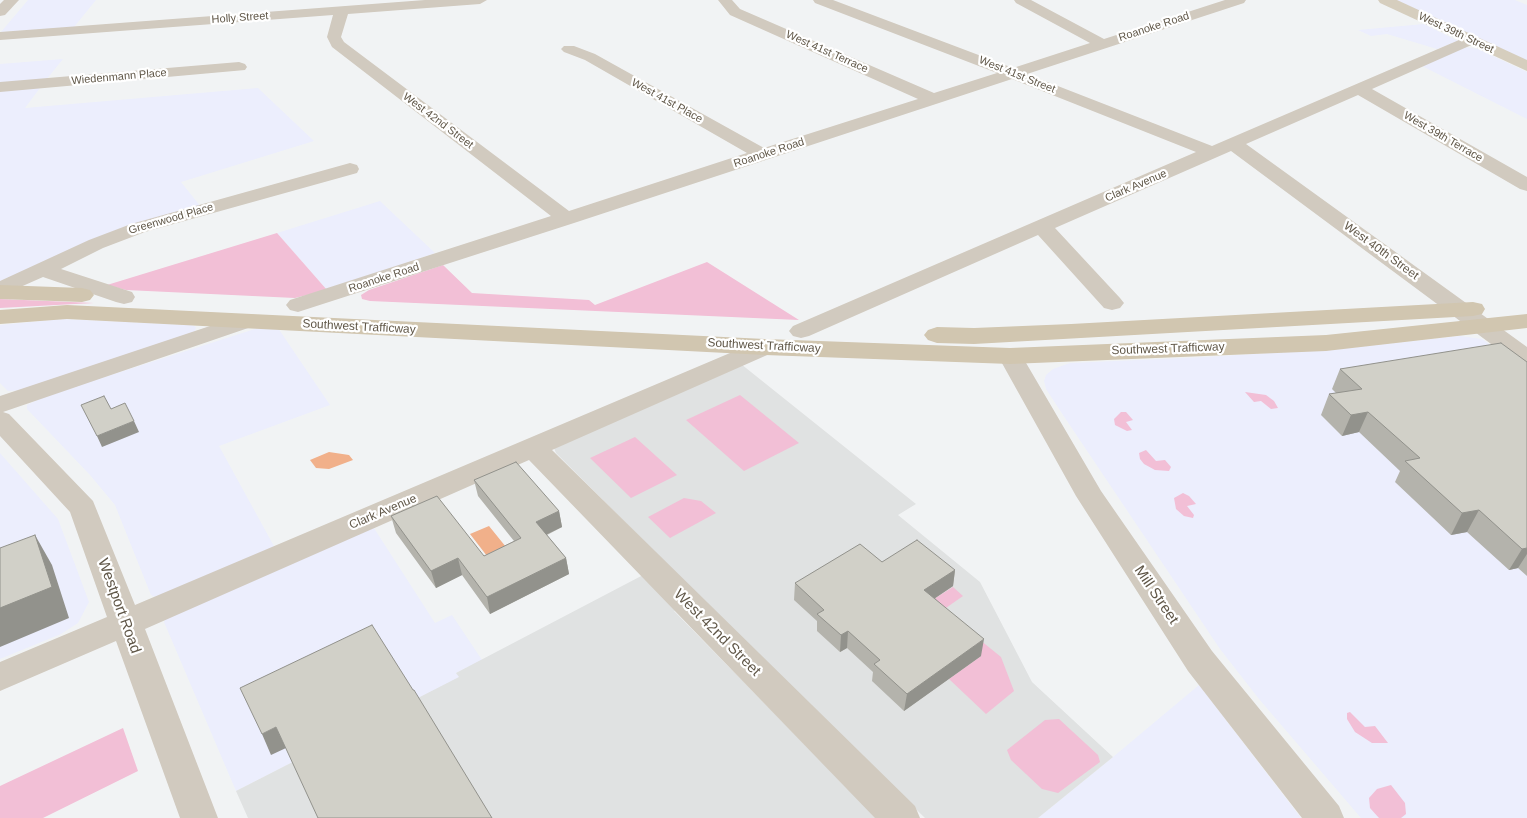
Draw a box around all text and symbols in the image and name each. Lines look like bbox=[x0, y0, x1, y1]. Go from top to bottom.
street label: Holly Street bbox=[211, 9, 269, 27]
street label: Roanoke Road bbox=[1117, 9, 1191, 45]
street label: West 39th Street bbox=[1416, 10, 1496, 56]
street label: West 41st Terrace bbox=[784, 28, 870, 76]
street label: West 41st Street bbox=[977, 54, 1057, 96]
street label: Wiedenmann Place bbox=[71, 66, 167, 88]
street label: West 41st Place bbox=[629, 76, 705, 126]
street label: West 42nd Street bbox=[400, 90, 476, 152]
street label: West 39th Terrace bbox=[1401, 109, 1485, 165]
street label: Roanoke Road bbox=[732, 135, 806, 171]
street label: Clark Avenue bbox=[1103, 167, 1169, 205]
street label: Greenwood Place bbox=[127, 201, 215, 237]
street label: West 40th Street bbox=[1341, 219, 1421, 283]
street label: Roanoke Road bbox=[347, 260, 421, 296]
street label: Southwest Trafficway bbox=[302, 317, 416, 337]
street label: Southwest Trafficway bbox=[707, 336, 821, 356]
street label: Southwest Trafficway bbox=[1111, 340, 1225, 358]
street label: Clark Avenue bbox=[347, 491, 419, 533]
street label: Westport Road bbox=[93, 556, 145, 656]
street label: Mill Street bbox=[1130, 562, 1182, 628]
street label: West 42nd Street bbox=[670, 586, 764, 680]

